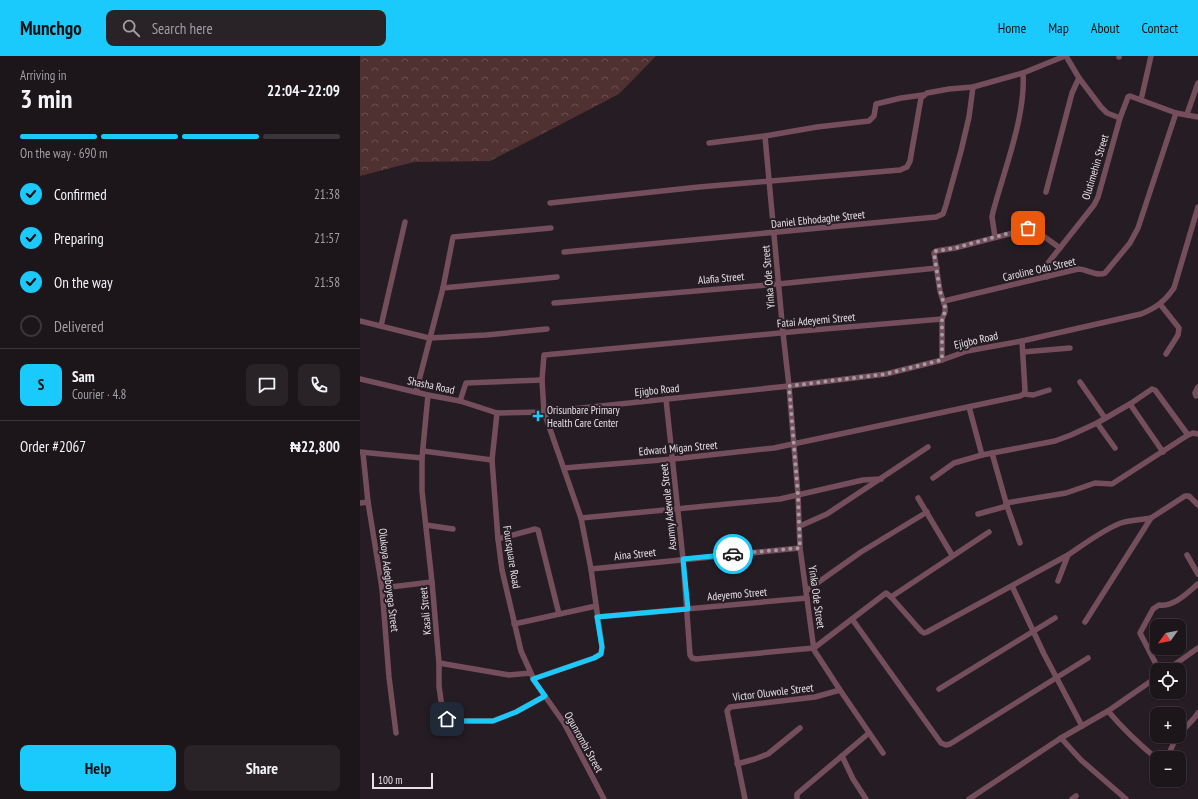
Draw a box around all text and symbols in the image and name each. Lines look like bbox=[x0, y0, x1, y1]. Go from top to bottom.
search box bbox=[106, 10, 386, 46]
text: Munchgo bbox=[20, 16, 82, 40]
icon: search bbox=[120, 17, 142, 39]
text: Search here bbox=[152, 19, 213, 38]
text: Home bbox=[998, 19, 1026, 37]
text: Map bbox=[1048, 19, 1069, 37]
text: About bbox=[1091, 19, 1120, 37]
text: Contact bbox=[1142, 19, 1178, 37]
text: Arriving in bbox=[20, 67, 67, 84]
text: 22:04–22:09 bbox=[267, 81, 340, 100]
text: 3 min bbox=[20, 82, 73, 115]
street label: Olutimehin Street bbox=[1078, 133, 1112, 201]
text: On the way · 690 m bbox=[20, 145, 107, 162]
icon: check bbox=[20, 183, 42, 205]
text: Confirmed bbox=[54, 185, 107, 204]
text: 21:38 bbox=[314, 186, 340, 203]
street label: Daniel Ebhodaghe Street bbox=[770, 207, 866, 231]
pin bbox=[1011, 211, 1045, 245]
icon: bag bbox=[1017, 217, 1039, 239]
icon: check bbox=[20, 227, 42, 249]
text: Preparing bbox=[54, 229, 104, 248]
text: 21:57 bbox=[314, 230, 340, 247]
street label: Yinka Ode Street bbox=[758, 245, 778, 309]
street label: Caroline Odu Street bbox=[1001, 254, 1077, 284]
street label: Alafia Street bbox=[697, 269, 745, 287]
icon: check bbox=[20, 271, 42, 293]
text: On the way bbox=[54, 273, 113, 292]
text: 21:58 bbox=[314, 274, 340, 291]
street label: Fatai Adeyemi Street bbox=[776, 310, 856, 330]
text: Delivered bbox=[54, 317, 104, 336]
street label: Ejigbo Road bbox=[953, 328, 1000, 352]
button: chat bbox=[246, 364, 288, 406]
button: phone bbox=[298, 364, 340, 406]
text: Sam bbox=[72, 367, 95, 386]
street label: Shasha Road bbox=[406, 373, 456, 397]
text: S bbox=[38, 375, 44, 394]
street label: Ejigbo Road bbox=[634, 381, 680, 399]
text: Courier · 4.8 bbox=[72, 386, 126, 403]
place label: Orisunbare Primary Health Care Center bbox=[547, 403, 620, 430]
marker: Orisunbare Primary Health Care Center bbox=[532, 410, 544, 422]
text: Order #2067 bbox=[20, 437, 86, 456]
text: ₦22,800 bbox=[290, 437, 340, 456]
street label: Edward Migan Street bbox=[638, 438, 718, 458]
street label: Asunny Adewole Street bbox=[656, 463, 680, 551]
street label: Foursquare Road bbox=[500, 525, 524, 590]
street label: Olukoya Adegboyega Street bbox=[376, 527, 402, 633]
courier bbox=[713, 534, 753, 574]
icon: car bbox=[722, 543, 744, 565]
street label: Aina Street bbox=[613, 545, 657, 563]
street label: Yinka Ode Street bbox=[806, 564, 828, 630]
street label: Adeyemo Street bbox=[706, 584, 768, 604]
street label: Kasali Street bbox=[416, 587, 434, 635]
north arrow bbox=[1150, 619, 1186, 655]
map controls bbox=[1150, 619, 1186, 787]
button: locate bbox=[1150, 663, 1186, 699]
street label: Victor Oluwole Street bbox=[731, 680, 814, 704]
pin bbox=[430, 702, 464, 736]
button: + bbox=[1150, 707, 1186, 743]
icon: home bbox=[436, 708, 458, 730]
street label: Ogunrombi Street bbox=[561, 709, 607, 775]
button: Help bbox=[20, 745, 176, 791]
button: Share bbox=[184, 745, 340, 791]
button: − bbox=[1150, 751, 1186, 787]
scale bar bbox=[372, 771, 433, 790]
text: 100 m bbox=[378, 773, 402, 787]

